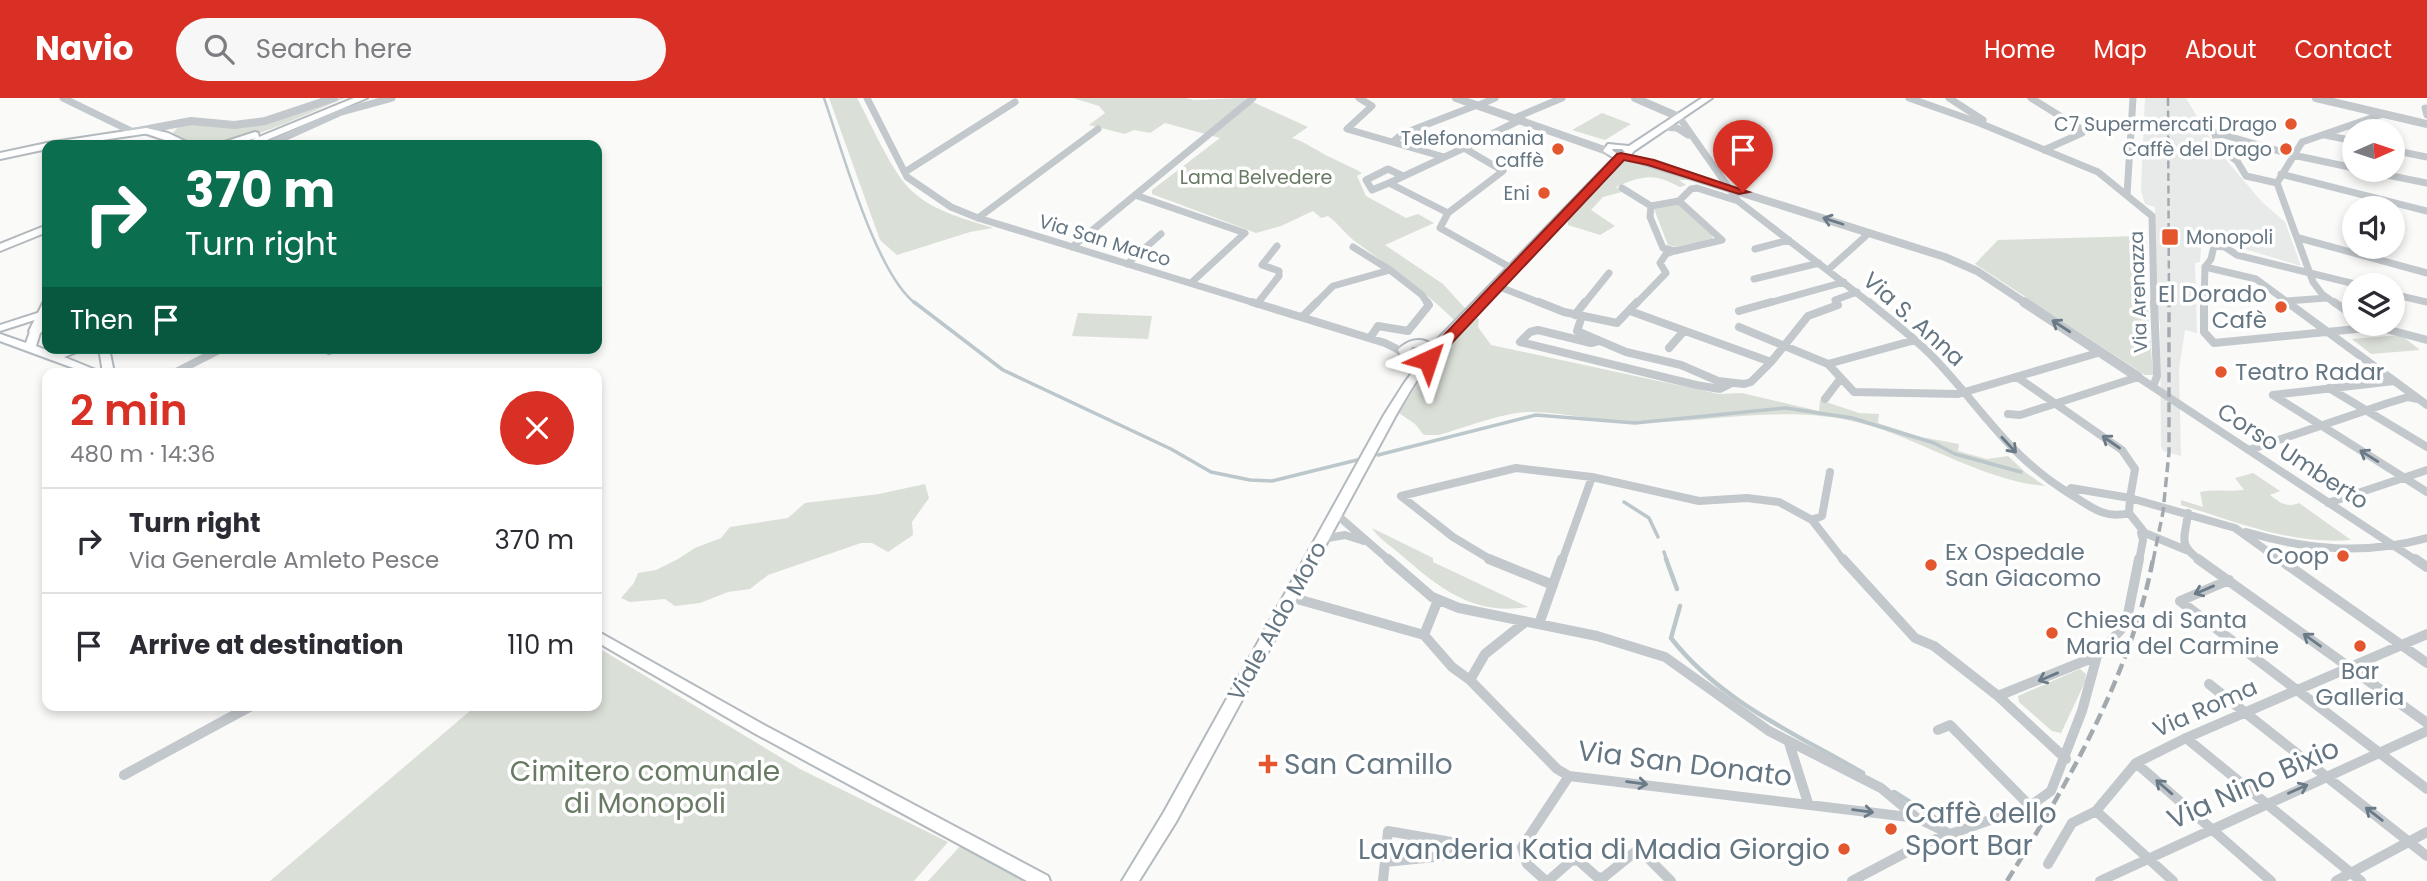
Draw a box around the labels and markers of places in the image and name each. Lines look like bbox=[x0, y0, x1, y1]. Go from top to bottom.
place label: C7 Supermercati Drago bbox=[2054, 111, 2277, 138]
marker: C7 Supermercati Drago bbox=[2283, 116, 2299, 132]
pin bbox=[1713, 120, 1773, 192]
place label: Telefonomania caffè bbox=[1401, 125, 1544, 174]
place label: Caffè del Drago bbox=[2122, 136, 2272, 163]
marker: Telefonomania caffè bbox=[1550, 141, 1566, 157]
marker: Caffè del Drago bbox=[2278, 141, 2294, 157]
place label: Eni bbox=[1503, 180, 1530, 207]
marker: Eni bbox=[1536, 185, 1552, 201]
place label: Monopoli bbox=[2186, 224, 2273, 251]
marker: Monopoli bbox=[2160, 227, 2180, 247]
place label: El Dorado Cafè bbox=[2158, 278, 2267, 336]
marker: El Dorado Cafè bbox=[2273, 299, 2289, 315]
place label: Teatro Radar bbox=[2235, 356, 2384, 388]
marker: Teatro Radar bbox=[2213, 364, 2229, 380]
place label: Ex Ospedale San Giacomo bbox=[1945, 536, 2101, 594]
place label: Coop bbox=[2266, 540, 2329, 572]
marker: Coop bbox=[2335, 548, 2351, 564]
marker: Ex Ospedale San Giacomo bbox=[1923, 557, 1939, 573]
place label: Chiesa di Santa Maria del Carmine bbox=[2066, 604, 2279, 662]
marker: Chiesa di Santa Maria del Carmine bbox=[2044, 625, 2060, 641]
marker: Bar Galleria bbox=[2352, 638, 2368, 654]
place label: Bar Galleria bbox=[2316, 655, 2404, 713]
place label: San Camillo bbox=[1284, 745, 1453, 784]
marker: San Camillo bbox=[1258, 754, 1278, 774]
place label: Caffè dello Sport Bar bbox=[1905, 794, 2057, 865]
marker: Caffè dello Sport Bar bbox=[1883, 821, 1899, 837]
place label: Lavanderia Katia di Madia Giorgio bbox=[1358, 830, 1830, 869]
marker: Lavanderia Katia di Madia Giorgio bbox=[1836, 841, 1852, 857]

